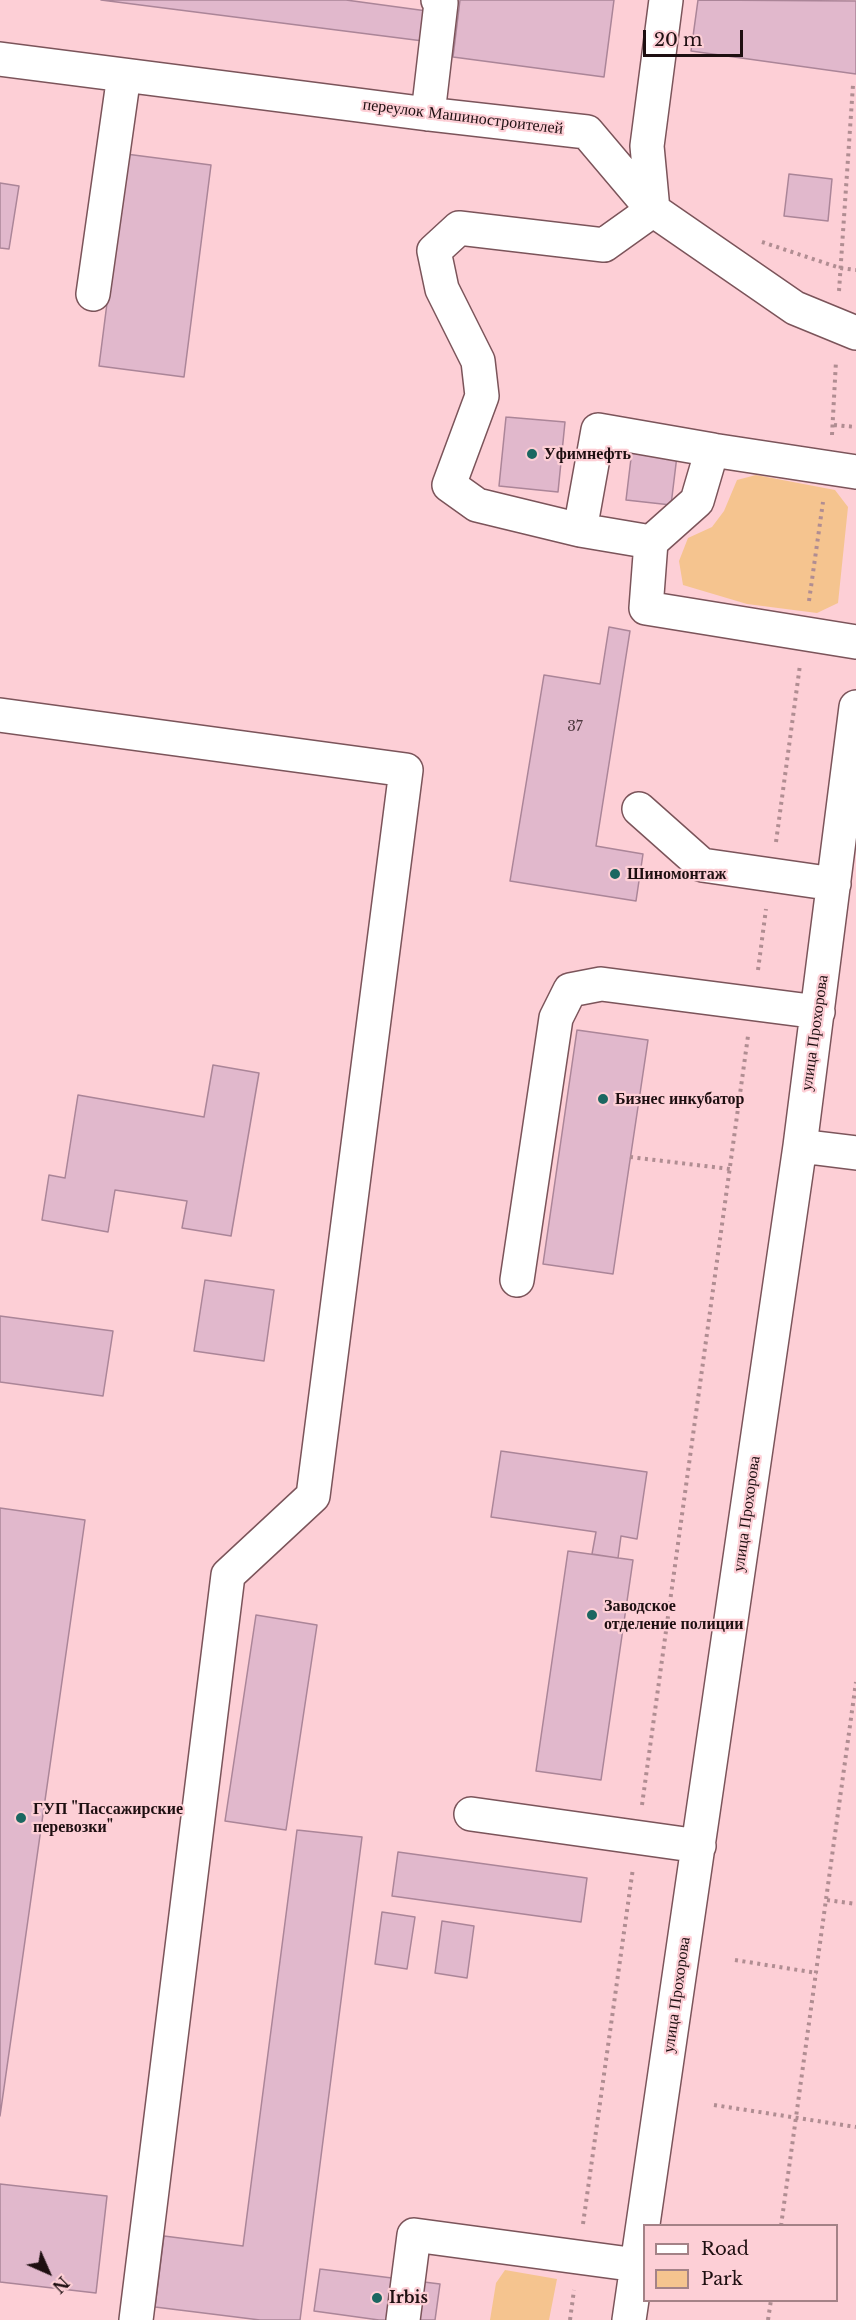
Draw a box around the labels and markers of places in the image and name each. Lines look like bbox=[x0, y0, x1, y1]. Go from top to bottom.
place label: Уфимнефть bbox=[544, 444, 631, 464]
marker: Уфимнефть bbox=[525, 447, 539, 461]
place label: Шиномонтаж bbox=[627, 864, 726, 884]
marker: Шиномонтаж bbox=[608, 867, 622, 881]
place label: Бизнес инкубатор bbox=[615, 1089, 744, 1109]
marker: Бизнес инкубатор bbox=[596, 1092, 610, 1106]
place label: Заводское отделение полиции bbox=[604, 1596, 743, 1634]
marker: Заводское отделение полиции bbox=[585, 1608, 599, 1622]
place label: ГУП "Пассажирские перевозки" bbox=[33, 1799, 183, 1837]
marker: ГУП "Пассажирские перевозки" bbox=[14, 1811, 28, 1825]
place label: Irbis bbox=[389, 2288, 428, 2308]
marker: Irbis bbox=[370, 2291, 384, 2305]

